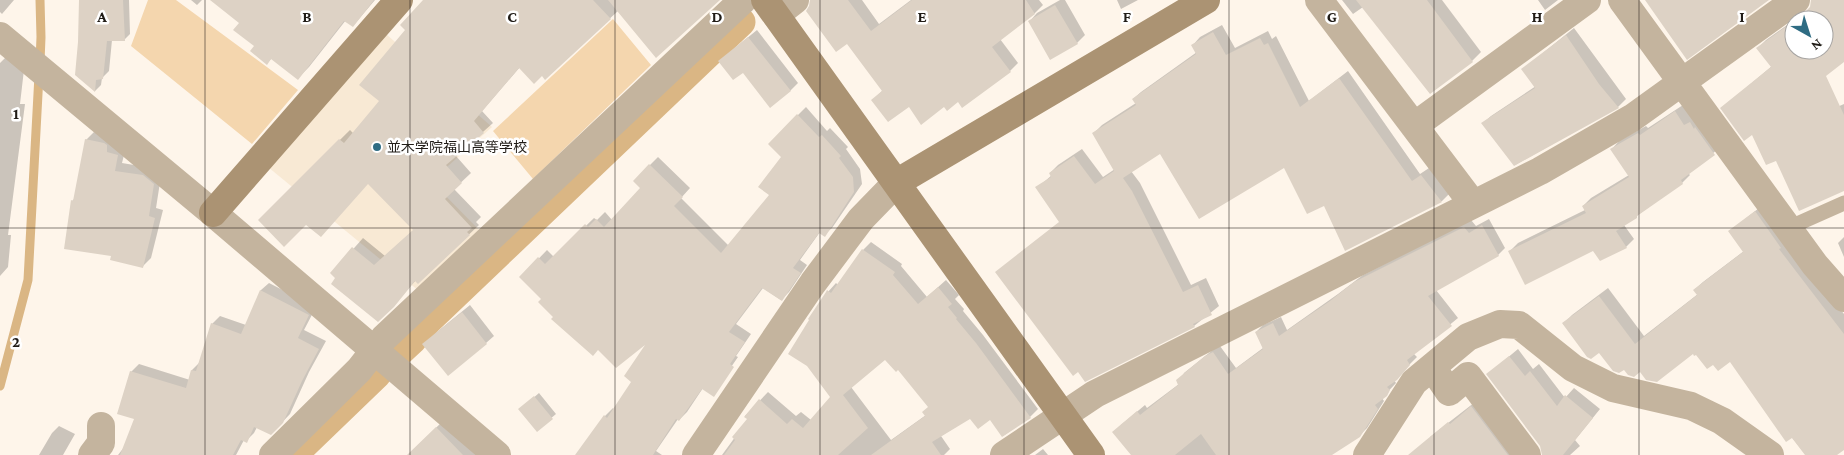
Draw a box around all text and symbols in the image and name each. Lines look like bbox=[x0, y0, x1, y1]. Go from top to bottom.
text: A bbox=[96, 8, 107, 25]
text: B bbox=[302, 8, 312, 25]
text: C bbox=[507, 8, 517, 25]
text: D bbox=[711, 8, 723, 25]
text: E bbox=[917, 8, 927, 25]
text: F bbox=[1123, 8, 1132, 25]
text: G bbox=[1327, 8, 1337, 25]
text: H bbox=[1532, 8, 1543, 25]
text: I bbox=[1739, 8, 1745, 25]
north arrow bbox=[1784, 10, 1834, 60]
text: N bbox=[1808, 36, 1826, 55]
text: 1 bbox=[13, 105, 19, 122]
place label: 並木学院福山高等学校 bbox=[387, 139, 527, 155]
marker: 並木学院福山高等学校 bbox=[371, 141, 383, 153]
text: 2 bbox=[12, 333, 20, 350]

